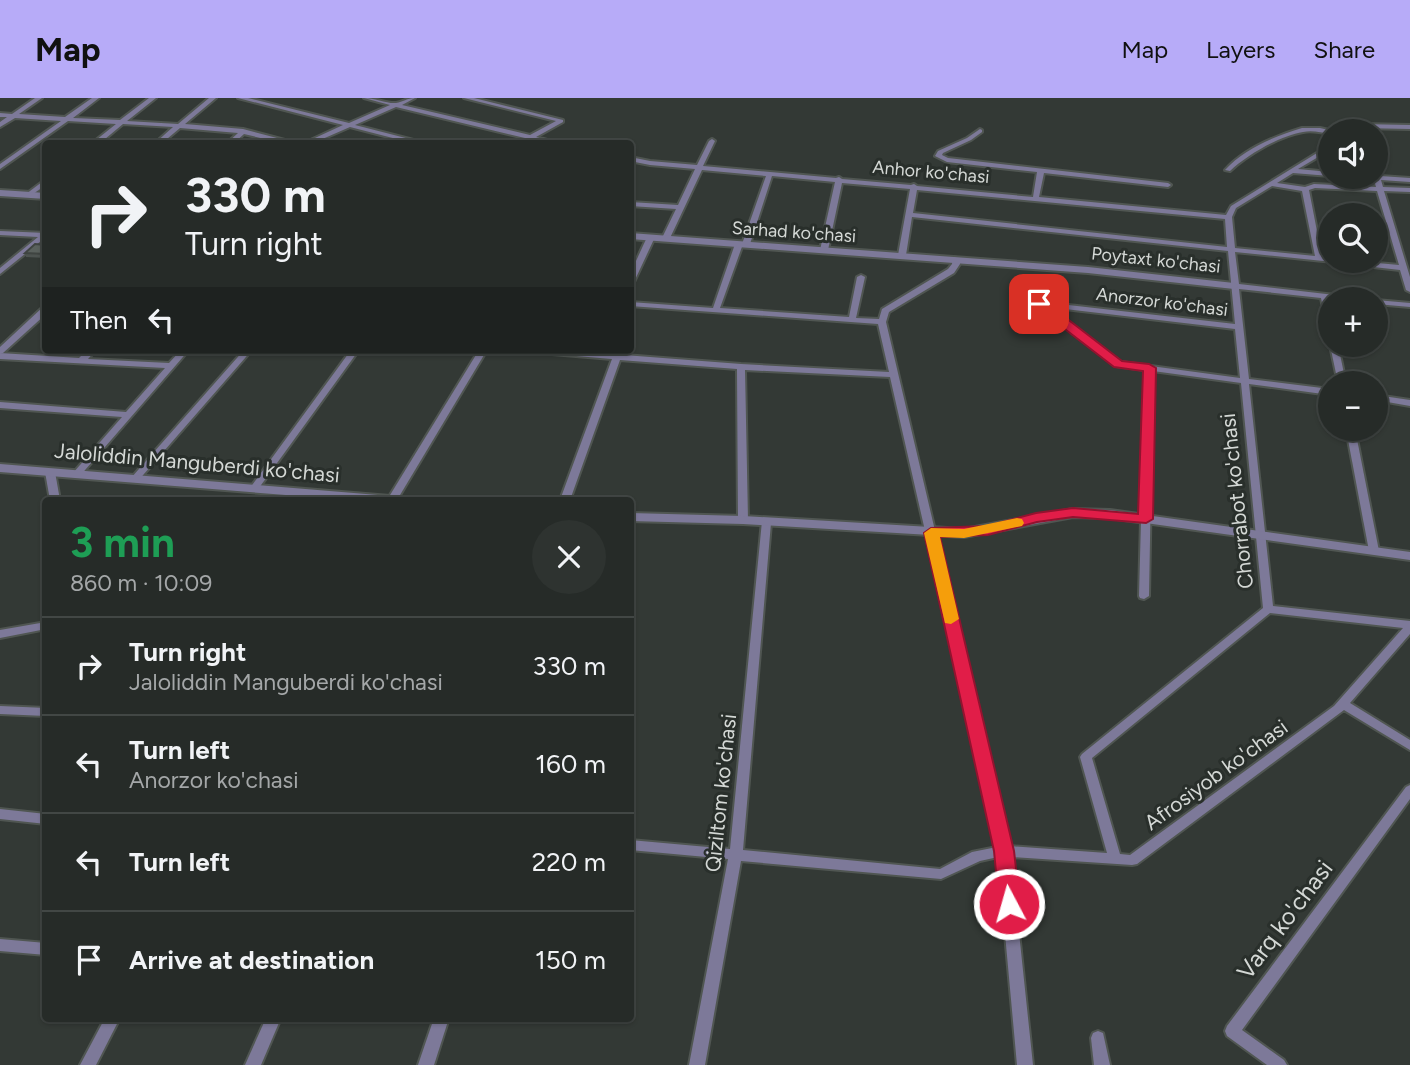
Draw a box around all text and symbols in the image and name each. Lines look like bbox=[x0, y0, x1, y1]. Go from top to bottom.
text: Map bbox=[35, 30, 101, 69]
text: Map bbox=[1121, 35, 1168, 64]
text: Layers bbox=[1206, 35, 1275, 64]
text: Share bbox=[1313, 35, 1375, 64]
map controls bbox=[1318, 119, 1388, 441]
button: sound bbox=[1318, 119, 1388, 189]
street label: Anhor ko'chasi bbox=[872, 156, 990, 188]
text: 330 m bbox=[185, 165, 326, 224]
icon: right bbox=[70, 168, 161, 259]
button: search bbox=[1318, 203, 1388, 273]
street label: Sarhad ko'chasi bbox=[731, 217, 857, 247]
text: Turn right bbox=[185, 225, 323, 263]
street label: Poytaxt ko'chasi bbox=[1090, 242, 1222, 278]
pin bbox=[1009, 274, 1069, 334]
street label: Anorzor ko'chasi bbox=[1095, 283, 1229, 321]
icon: arrive bbox=[1020, 285, 1058, 323]
button: + bbox=[1318, 287, 1388, 357]
icon: left bbox=[142, 301, 180, 339]
text: Then bbox=[70, 304, 128, 336]
button: − bbox=[1318, 371, 1388, 441]
street label: Chorrabot ko'chasi bbox=[1215, 412, 1258, 590]
street label: Jaloliddin Manguberdi ko'chasi bbox=[53, 438, 341, 487]
text: 3 min bbox=[70, 517, 175, 568]
button: close bbox=[532, 520, 606, 594]
text: 860 m · 10:09 bbox=[70, 569, 212, 597]
text: Turn right bbox=[129, 636, 246, 668]
icon: right bbox=[70, 647, 108, 685]
text: 330 m bbox=[532, 650, 606, 682]
text: Jaloliddin Manguberdi ko'chasi bbox=[129, 668, 443, 696]
street label: Qiziltom ko'chasi bbox=[700, 713, 741, 873]
street label: Afrosiyob ko'chasi bbox=[1139, 714, 1292, 835]
text: Turn left bbox=[129, 734, 230, 766]
icon: left bbox=[70, 745, 108, 783]
text: 160 m bbox=[535, 748, 606, 780]
text: Anorzor ko'chasi bbox=[129, 766, 299, 794]
icon: left bbox=[70, 843, 108, 881]
text: Turn left bbox=[129, 846, 230, 878]
text: 220 m bbox=[532, 846, 606, 878]
street label: Varq ko'chasi bbox=[1231, 855, 1339, 985]
position arrow bbox=[972, 867, 1046, 941]
icon: arrive bbox=[70, 941, 108, 979]
text: Arrive at destination bbox=[129, 944, 374, 976]
text: 150 m bbox=[535, 944, 606, 976]

